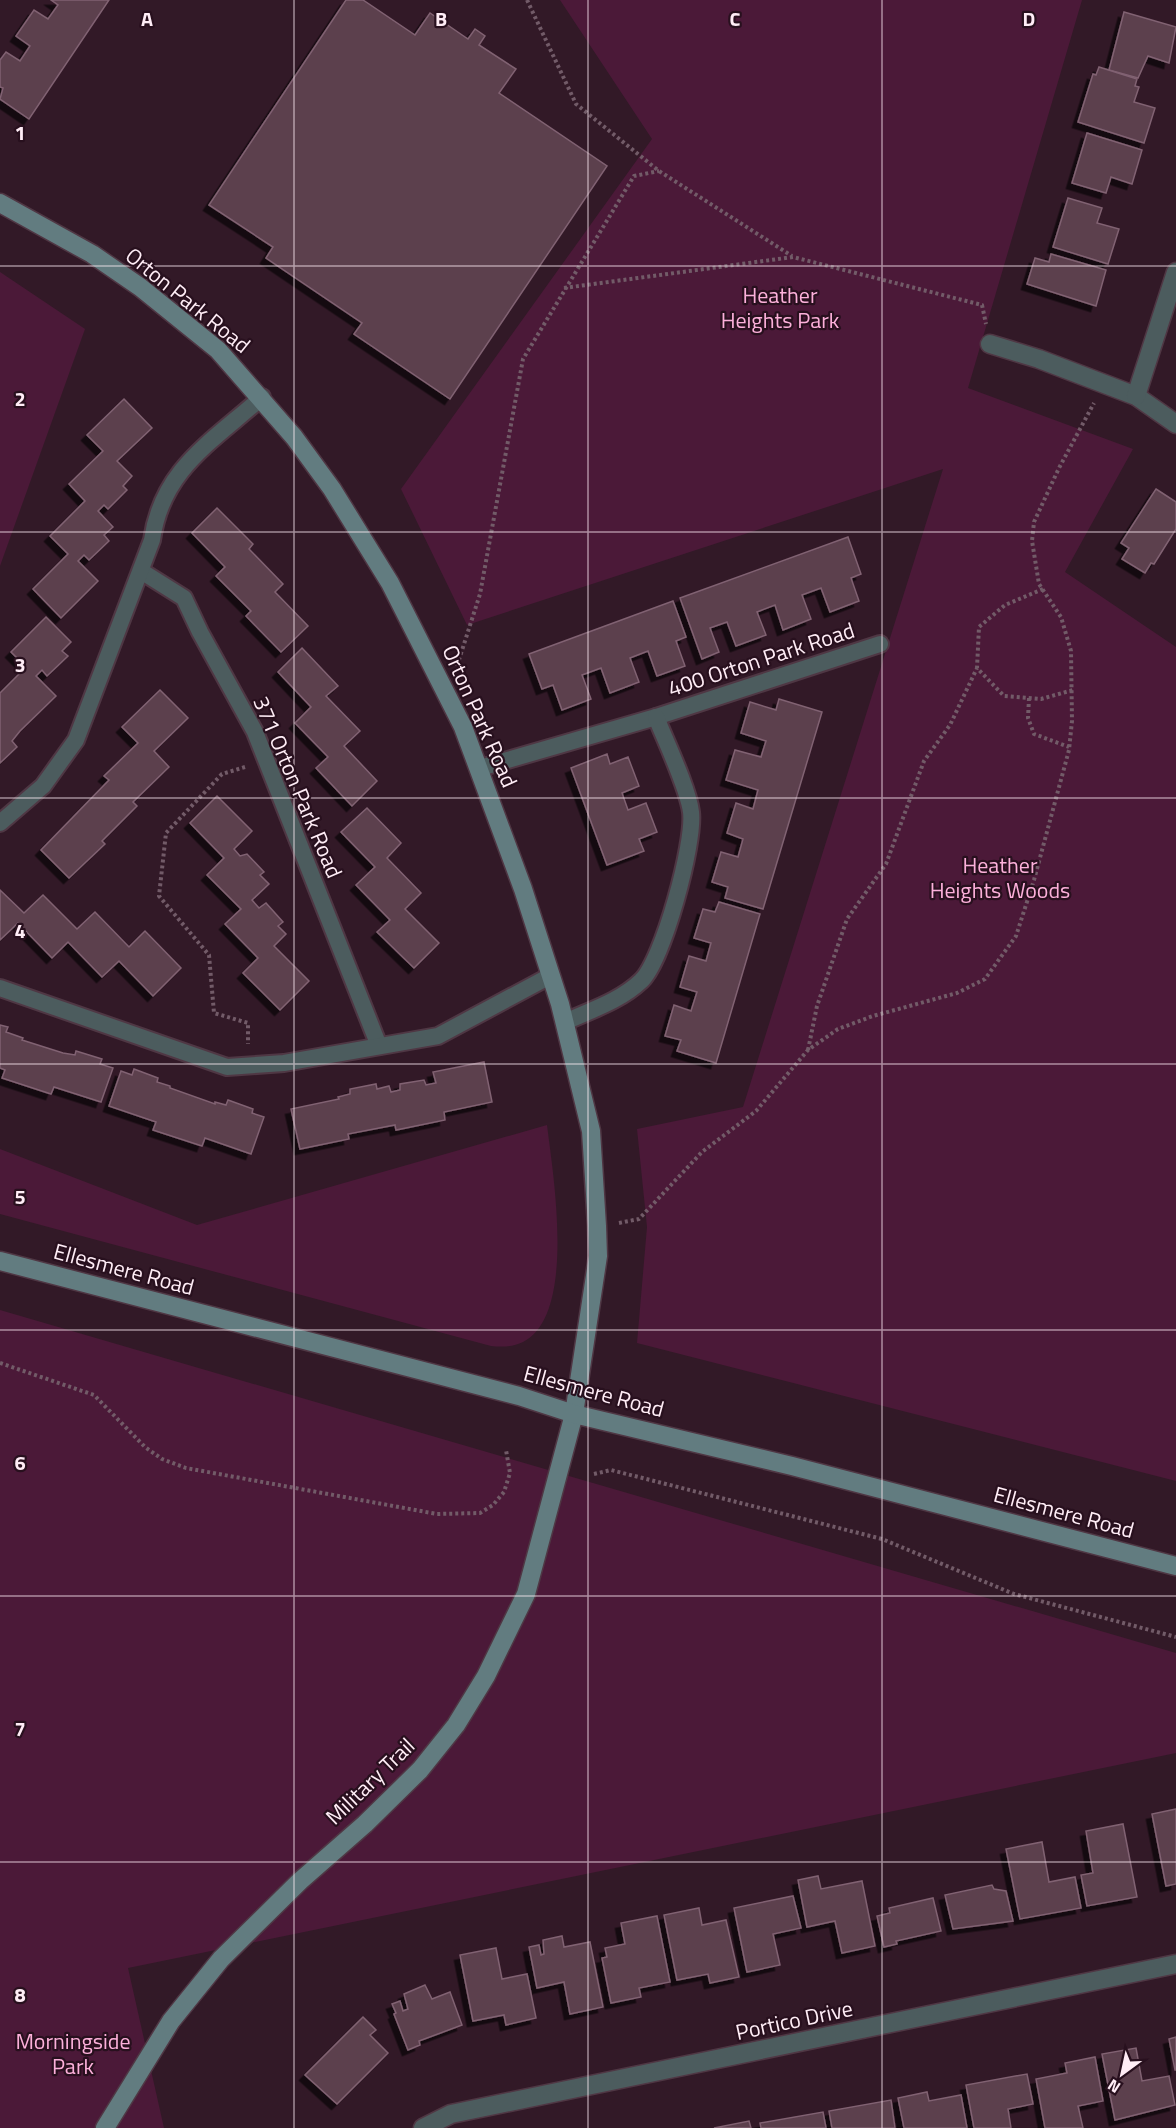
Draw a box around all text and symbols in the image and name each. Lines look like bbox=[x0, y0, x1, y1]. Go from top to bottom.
text: A bbox=[141, 3, 153, 34]
text: B bbox=[435, 3, 447, 34]
text: C bbox=[730, 3, 741, 34]
text: D bbox=[1023, 3, 1035, 34]
text: 1 bbox=[14, 117, 26, 148]
street label: Orton Park Road bbox=[118, 239, 258, 361]
park label: Heather Heights Park bbox=[721, 278, 840, 337]
text: 2 bbox=[14, 383, 26, 414]
street label: 400 Orton Park Road bbox=[663, 613, 859, 705]
street label: Orton Park Road bbox=[433, 639, 527, 793]
text: 3 bbox=[14, 649, 26, 680]
street label: 371 Orton Park Road bbox=[244, 691, 352, 883]
park label: Heather Heights Woods bbox=[930, 848, 1070, 907]
text: 4 bbox=[14, 915, 26, 946]
text: 5 bbox=[14, 1181, 26, 1212]
street label: Ellesmere Road bbox=[50, 1234, 198, 1304]
street label: Ellesmere Road bbox=[520, 1356, 668, 1426]
text: 6 bbox=[14, 1447, 26, 1478]
street label: Ellesmere Road bbox=[990, 1477, 1138, 1547]
text: 7 bbox=[14, 1713, 26, 1744]
street label: Military Trail bbox=[317, 1729, 423, 1833]
text: 8 bbox=[14, 1979, 26, 2010]
street label: Portico Drive bbox=[732, 1991, 856, 2049]
park label: Morningside Park bbox=[15, 2024, 131, 2083]
north arrow bbox=[1092, 2044, 1152, 2104]
text: N bbox=[1103, 2073, 1125, 2100]

